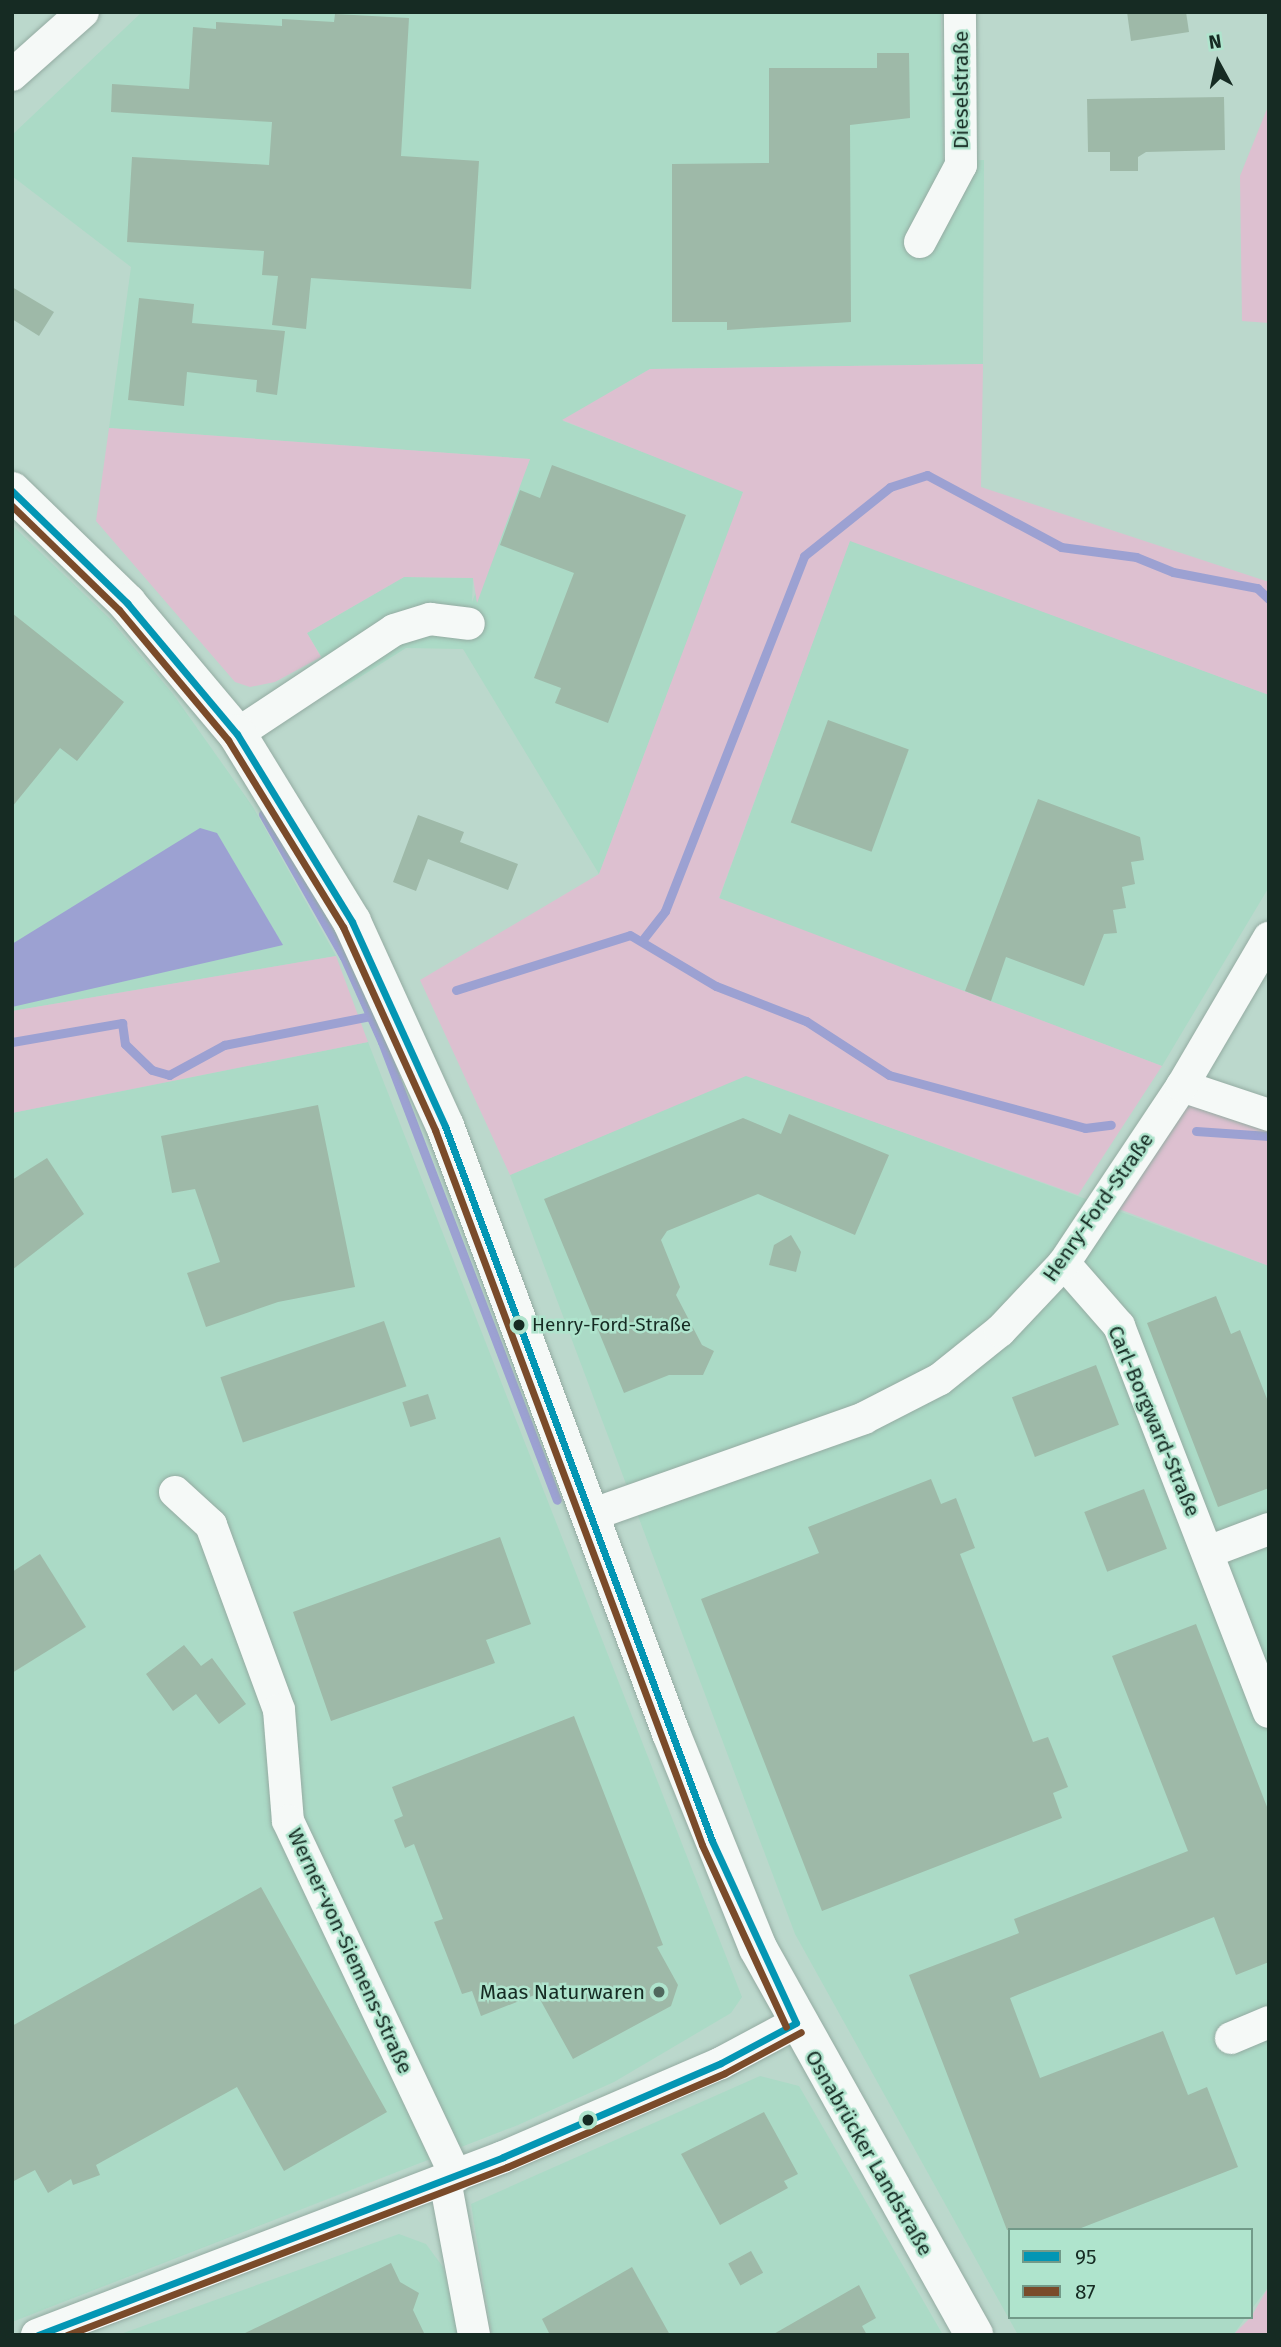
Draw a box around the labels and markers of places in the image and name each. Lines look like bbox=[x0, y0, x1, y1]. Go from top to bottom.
place label: Henry-Ford-Straße bbox=[532, 1314, 691, 1336]
marker: Henry-Ford-Straße bbox=[512, 1318, 526, 1332]
place label: Maas Naturwaren bbox=[480, 1979, 645, 2005]
marker: Maas Naturwaren bbox=[651, 1984, 667, 2000]
unlabelled marker bbox=[581, 2113, 595, 2127]

